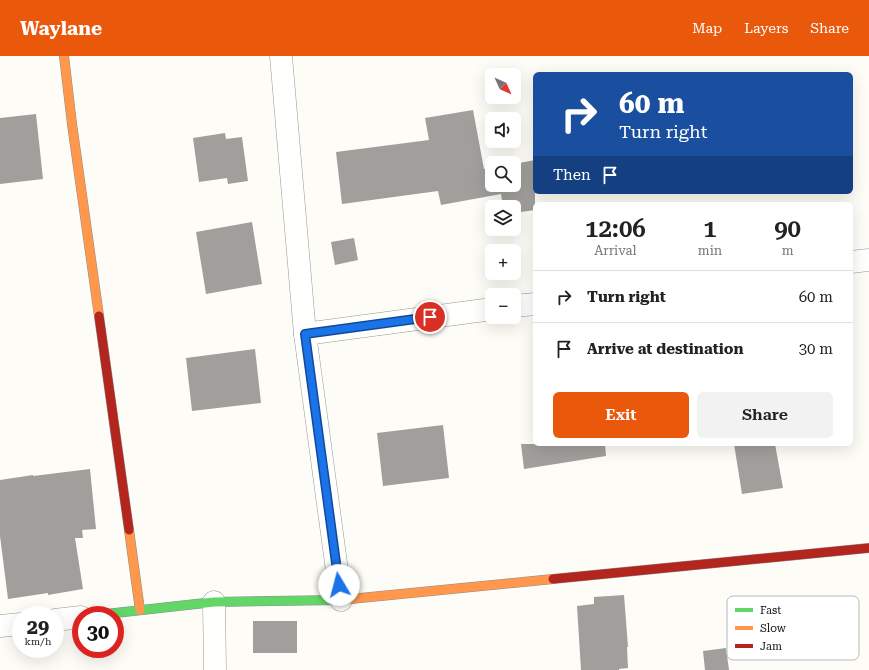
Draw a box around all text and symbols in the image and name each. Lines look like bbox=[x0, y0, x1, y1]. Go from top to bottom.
text: Waylane bbox=[20, 17, 102, 40]
text: Map bbox=[692, 20, 722, 36]
text: Layers bbox=[744, 20, 788, 36]
text: Share bbox=[810, 20, 849, 36]
north arrow bbox=[485, 68, 521, 104]
map controls bbox=[485, 68, 521, 324]
text: 60 m bbox=[619, 87, 684, 120]
icon: right bbox=[553, 88, 605, 140]
button: sound bbox=[485, 112, 521, 148]
text: Turn right bbox=[619, 121, 707, 142]
button: search bbox=[485, 156, 521, 192]
icon: arrive bbox=[599, 164, 621, 186]
text: Then bbox=[553, 166, 591, 184]
button: layers bbox=[485, 200, 521, 236]
text: 12:06 bbox=[585, 215, 646, 243]
text: 1 bbox=[703, 215, 717, 243]
text: 90 bbox=[774, 215, 801, 243]
text: Arrival bbox=[594, 243, 637, 258]
text: min bbox=[698, 243, 722, 258]
text: m bbox=[782, 243, 794, 258]
button: + bbox=[485, 244, 521, 280]
icon: right bbox=[553, 286, 575, 308]
button: − bbox=[485, 288, 521, 324]
text: Turn right bbox=[587, 288, 666, 306]
text: 60 m bbox=[799, 288, 833, 306]
pin bbox=[413, 300, 447, 334]
icon: arrive bbox=[419, 306, 441, 328]
icon: arrive bbox=[553, 338, 575, 360]
text: Arrive at destination bbox=[587, 340, 743, 358]
text: 30 m bbox=[799, 340, 833, 358]
button: Exit bbox=[553, 392, 689, 438]
button: Share bbox=[697, 392, 833, 438]
position arrow bbox=[318, 564, 360, 606]
legend bbox=[727, 596, 859, 660]
text: Fast bbox=[760, 604, 781, 617]
speed limit sign: 30 bbox=[72, 606, 124, 658]
text: 29 bbox=[27, 615, 49, 639]
text: Slow bbox=[760, 622, 787, 635]
text: km/h bbox=[25, 636, 51, 647]
text: Jam bbox=[760, 640, 782, 653]

